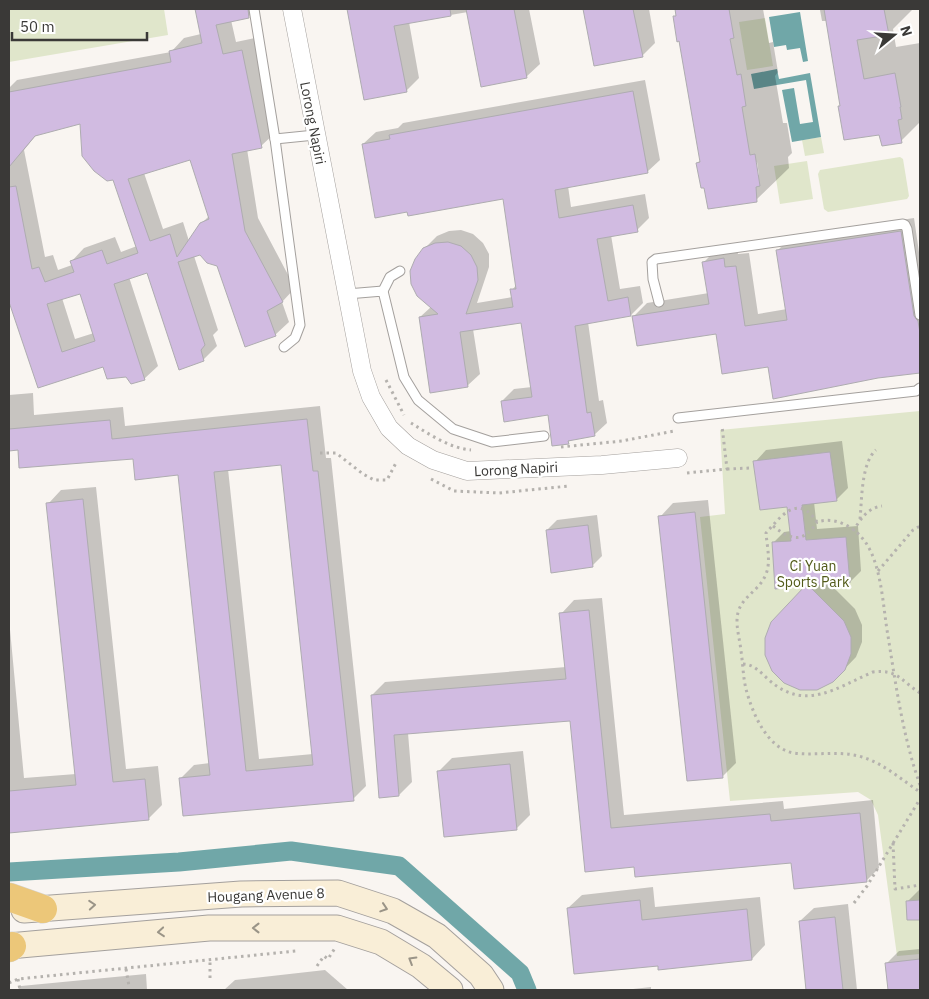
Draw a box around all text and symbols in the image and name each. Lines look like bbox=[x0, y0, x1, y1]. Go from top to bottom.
scale bar bbox=[12, 10, 148, 42]
north arrow bbox=[869, 10, 919, 60]
text: 50 m bbox=[20, 17, 55, 36]
text: N bbox=[896, 23, 916, 39]
street label: Lorong Napiri bbox=[296, 80, 330, 166]
street label: Lorong Napiri bbox=[474, 458, 558, 480]
park label: Ci Yuan Sports Park bbox=[777, 557, 850, 591]
street label: Hougang Avenue 8 bbox=[207, 884, 325, 906]
one-way arrow bbox=[88, 900, 96, 911]
one-way arrow bbox=[380, 902, 388, 912]
one-way arrow bbox=[252, 923, 260, 933]
one-way arrow bbox=[156, 927, 164, 938]
one-way arrow bbox=[408, 957, 417, 967]

